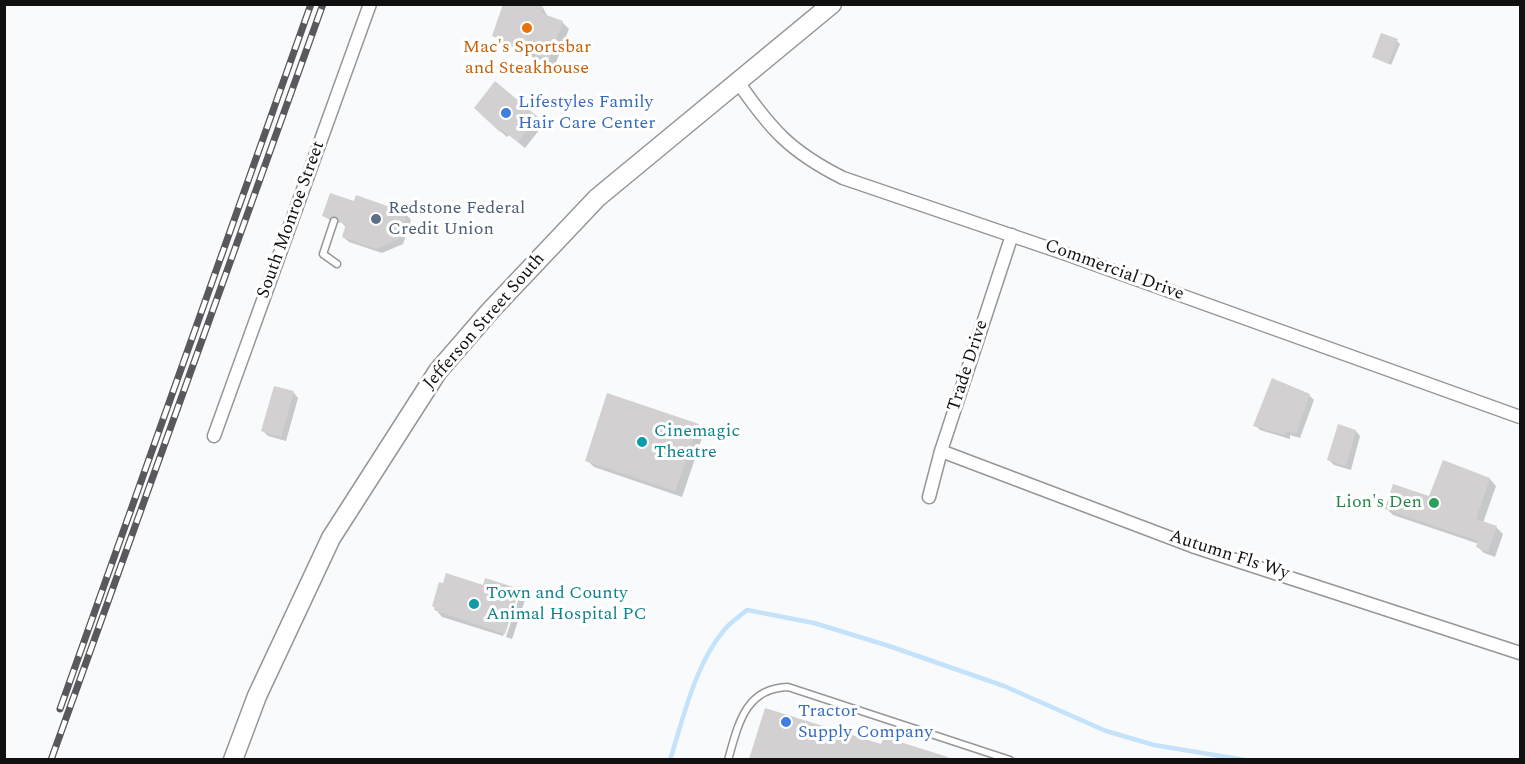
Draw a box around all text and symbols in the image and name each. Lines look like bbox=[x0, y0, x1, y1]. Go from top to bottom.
marker: Mac's Sportsbar and Steakhouse bbox=[520, 21, 534, 35]
place label: Mac's Sportsbar and Steakhouse bbox=[463, 37, 591, 80]
place label: Lifestyles Family Hair Care Center bbox=[518, 92, 655, 134]
marker: Lifestyles Family Hair Care Center bbox=[499, 106, 513, 120]
street label: South Monroe Street bbox=[253, 138, 331, 302]
place label: Redstone Federal Credit Union bbox=[388, 198, 525, 240]
marker: Redstone Federal Credit Union bbox=[369, 212, 383, 226]
street label: Commercial Drive bbox=[1041, 236, 1187, 306]
street label: Jefferson Street South bbox=[420, 249, 550, 395]
street label: Trade Drive bbox=[944, 317, 994, 415]
place label: Cinemagic Theatre bbox=[654, 421, 740, 464]
marker: Cinemagic Theatre bbox=[635, 435, 649, 449]
place label: Lion's Den bbox=[1335, 492, 1422, 514]
marker: Lion's Den bbox=[1427, 496, 1441, 510]
street label: Autumn Fls Wy bbox=[1166, 526, 1292, 586]
place label: Town and County Animal Hospital PC bbox=[486, 583, 647, 626]
marker: Town and County Animal Hospital PC bbox=[467, 597, 481, 611]
place label: Tractor Supply Company bbox=[798, 701, 933, 744]
marker: Tractor Supply Company bbox=[779, 715, 793, 729]

